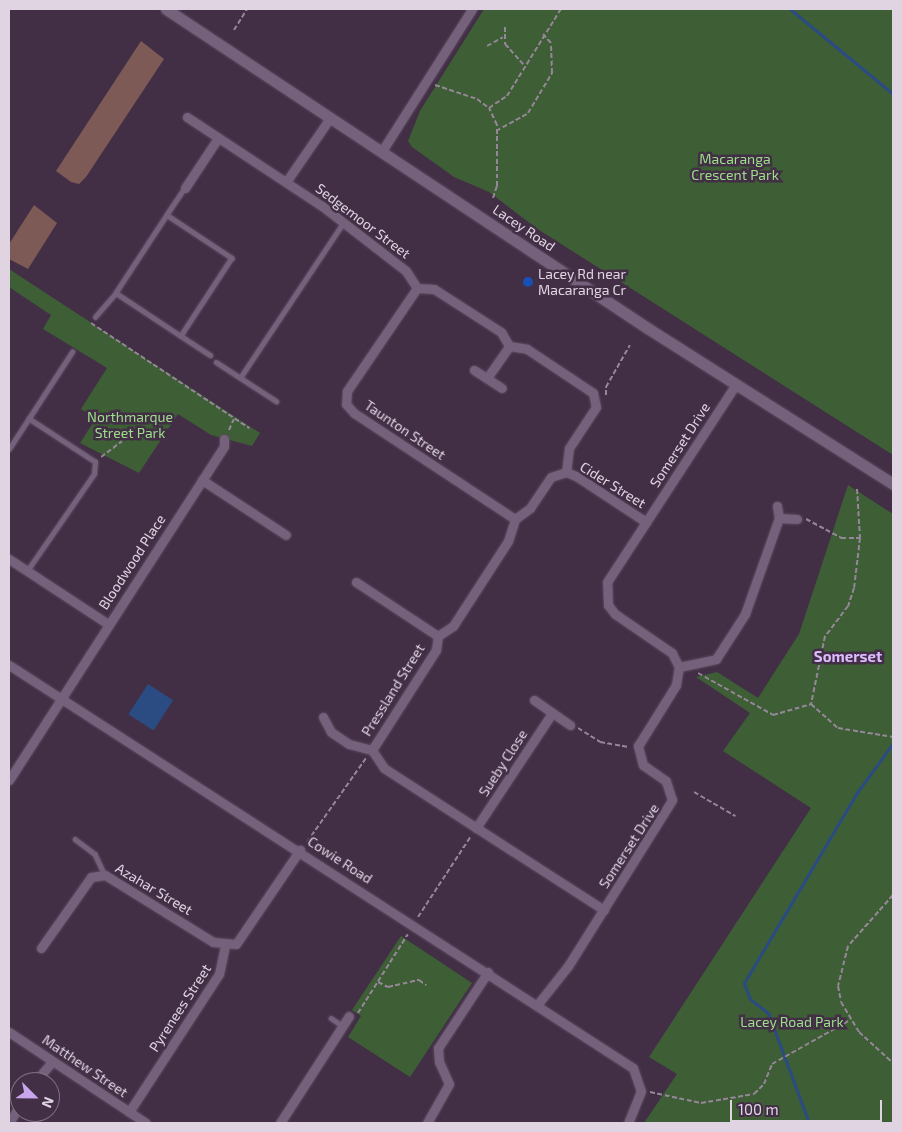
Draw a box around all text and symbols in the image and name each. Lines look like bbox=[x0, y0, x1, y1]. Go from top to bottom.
park label: Macaranga Crescent Park bbox=[691, 151, 779, 184]
street label: Sedgemoor Street bbox=[312, 180, 414, 262]
street label: Lacey Road bbox=[490, 201, 558, 255]
place label: Lacey Rd near Macaranga Cr bbox=[538, 266, 626, 298]
marker: Lacey Rd near Macaranga Cr bbox=[522, 276, 534, 288]
street label: Taunton Street bbox=[361, 397, 449, 463]
street label: Somerset Drive bbox=[646, 400, 714, 490]
park label: Northmarque Street Park bbox=[87, 409, 173, 442]
street label: Cider Street bbox=[577, 458, 649, 512]
street label: Bloodwood Place bbox=[95, 511, 169, 613]
street label: Pressland Street bbox=[358, 641, 428, 739]
district label: Somerset bbox=[814, 648, 882, 666]
street label: Sueby Close bbox=[475, 726, 531, 800]
street label: Somerset Drive bbox=[595, 801, 663, 891]
street label: Cowie Road bbox=[304, 833, 376, 887]
street label: Azahar Street bbox=[112, 859, 196, 919]
street label: Pyrenees Street bbox=[145, 961, 215, 1055]
park label: Lacey Road Park bbox=[740, 1014, 844, 1030]
street label: Matthew Street bbox=[39, 1031, 131, 1101]
north arrow bbox=[10, 1072, 60, 1122]
scale bar bbox=[732, 1090, 884, 1122]
text: N bbox=[39, 1095, 58, 1111]
text: 100 m bbox=[738, 1100, 779, 1118]

